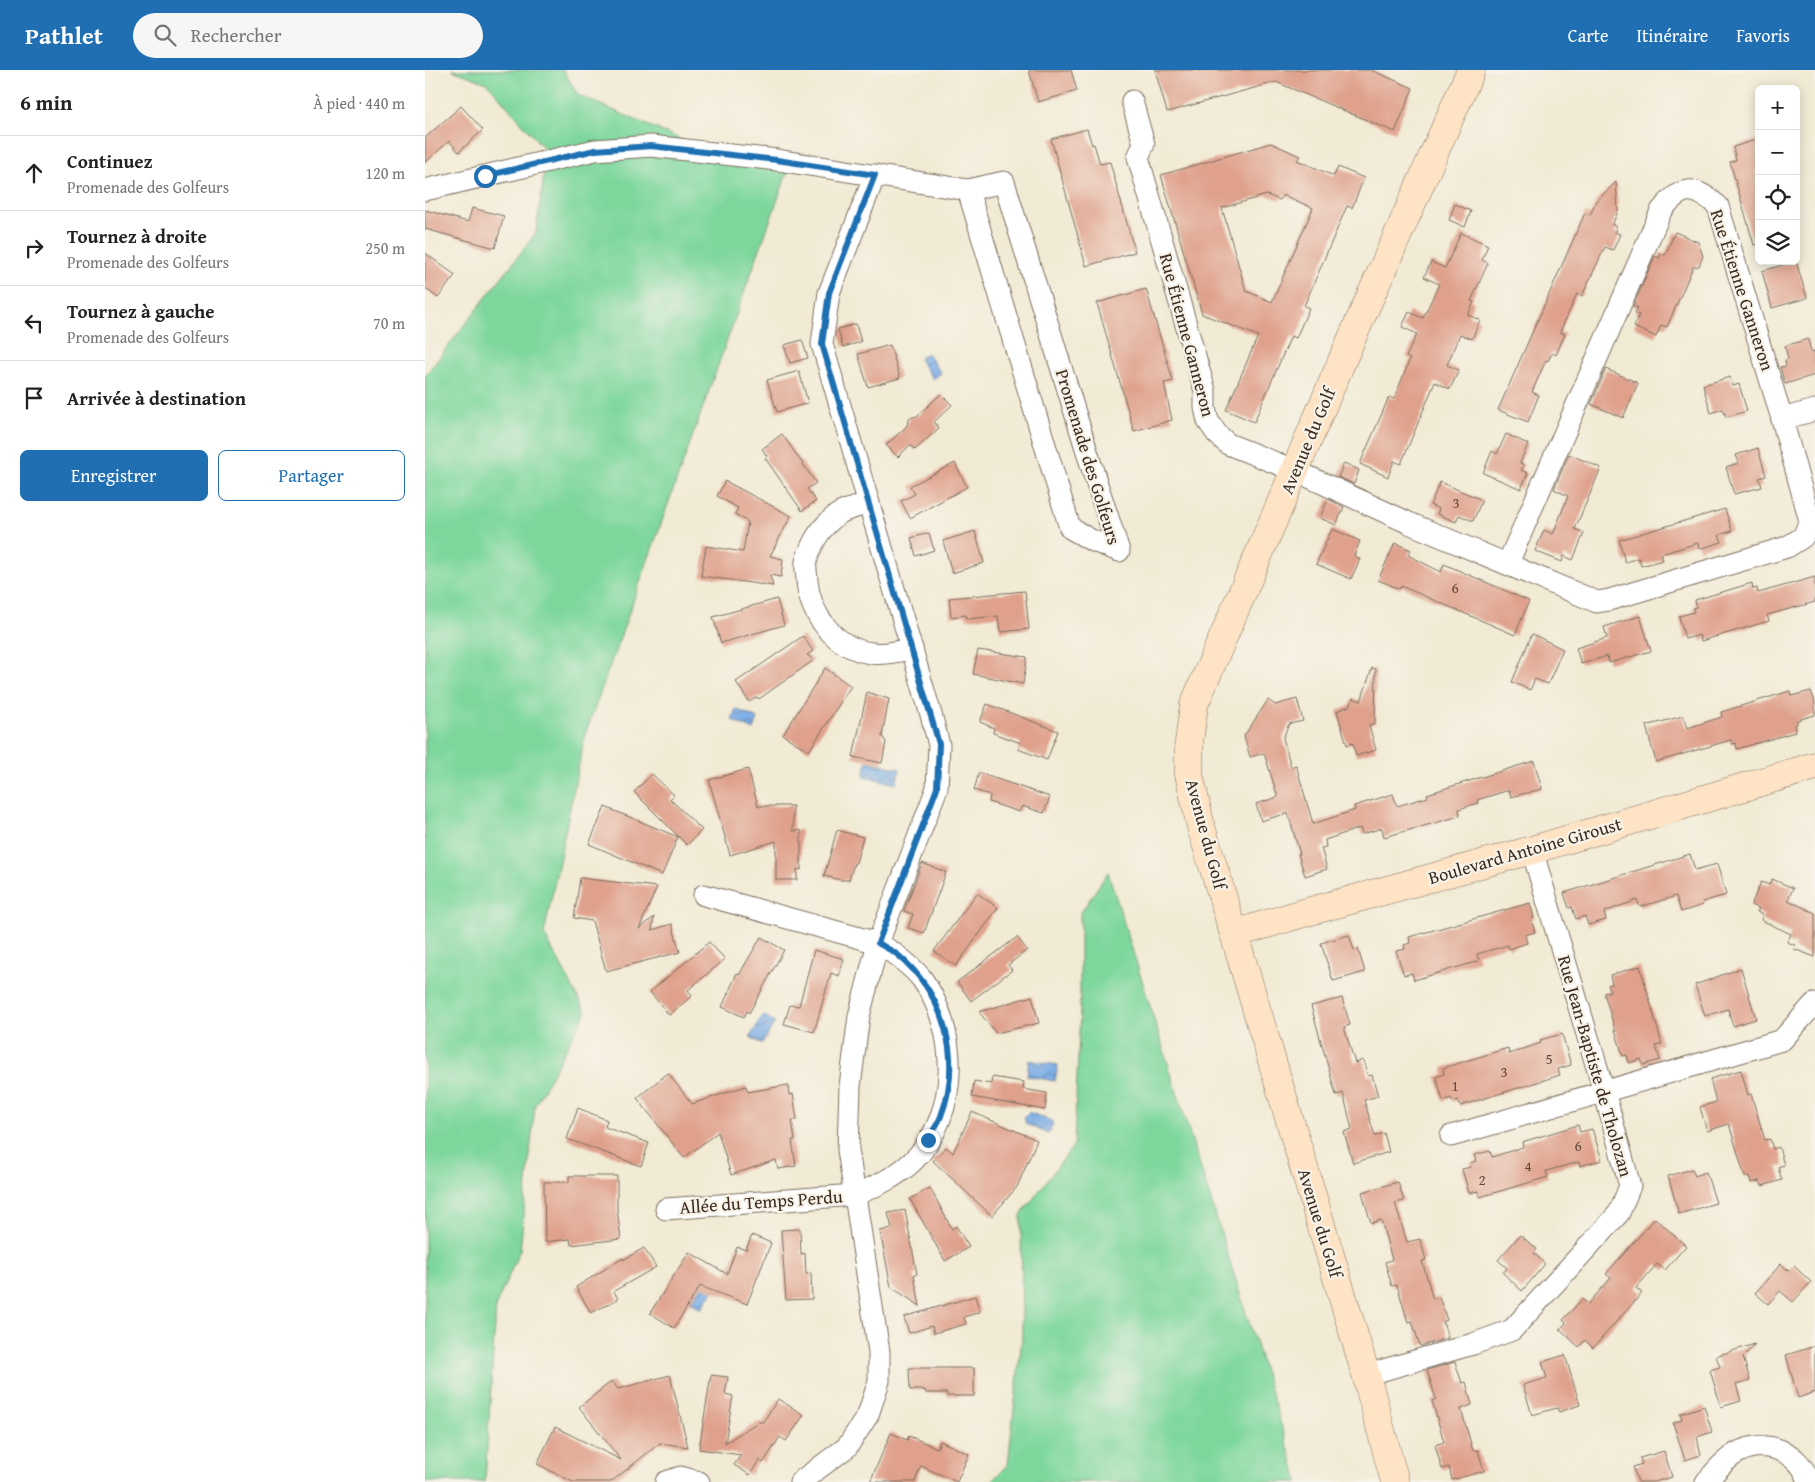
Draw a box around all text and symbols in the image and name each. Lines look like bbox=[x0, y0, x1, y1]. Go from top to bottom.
search box bbox=[133, 13, 483, 58]
text: Pathlet bbox=[25, 18, 103, 53]
icon: search bbox=[151, 21, 179, 49]
text: Rechercher bbox=[191, 21, 282, 49]
text: Carte bbox=[1568, 22, 1608, 49]
text: Itinéraire bbox=[1636, 22, 1708, 49]
text: Favoris bbox=[1736, 22, 1790, 49]
map controls bbox=[1755, 85, 1800, 265]
button: + bbox=[1755, 85, 1800, 130]
text: 6 min bbox=[20, 87, 72, 118]
text: À pied · 440 m bbox=[313, 91, 405, 115]
button: − bbox=[1755, 130, 1800, 175]
text: Continuez bbox=[67, 147, 153, 175]
icon: ahead bbox=[20, 159, 48, 187]
text: 120 m bbox=[365, 161, 405, 185]
route start bbox=[474, 165, 497, 188]
text: Promenade des Golfeurs bbox=[67, 175, 229, 199]
button: locate bbox=[1755, 175, 1800, 220]
street label: Rue Étienne Ganneron bbox=[1704, 206, 1781, 374]
button: layers bbox=[1755, 220, 1800, 265]
text: Tournez à droite bbox=[67, 222, 207, 250]
icon: right bbox=[20, 234, 48, 262]
text: 250 m bbox=[365, 236, 405, 260]
text: Promenade des Golfeurs bbox=[67, 250, 229, 274]
street label: Rue Étienne Ganneron bbox=[1153, 250, 1222, 420]
text: Tournez à gauche bbox=[67, 297, 215, 325]
icon: left bbox=[20, 309, 48, 337]
text: 70 m bbox=[373, 311, 405, 335]
text: Promenade des Golfeurs bbox=[67, 325, 229, 349]
street label: Promenade des Golfeurs bbox=[1049, 366, 1128, 548]
street label: Avenue du Golf bbox=[1273, 381, 1343, 498]
icon: arrive bbox=[20, 384, 48, 412]
text: Arrivée à destination bbox=[67, 384, 246, 412]
button: Enregistrer bbox=[20, 450, 208, 501]
button: Partager bbox=[218, 450, 405, 501]
house number: 3 bbox=[1452, 492, 1460, 513]
house number: 6 bbox=[1451, 577, 1459, 598]
street label: Avenue du Golf bbox=[1179, 776, 1235, 894]
street label: Boulevard Antoine Giroust bbox=[1425, 810, 1625, 891]
street label: Rue Jean-Baptiste de Tholozan bbox=[1551, 952, 1640, 1180]
house number: 5 bbox=[1545, 1048, 1553, 1069]
house number: 3 bbox=[1500, 1061, 1508, 1082]
house number: 1 bbox=[1451, 1075, 1459, 1096]
route end bbox=[917, 1129, 940, 1152]
house number: 6 bbox=[1574, 1135, 1582, 1156]
house number: 4 bbox=[1524, 1155, 1532, 1176]
street label: Avenue du Golf bbox=[1291, 1165, 1351, 1283]
house number: 2 bbox=[1478, 1169, 1486, 1190]
street label: Allée du Temps Perdu bbox=[679, 1182, 844, 1221]

